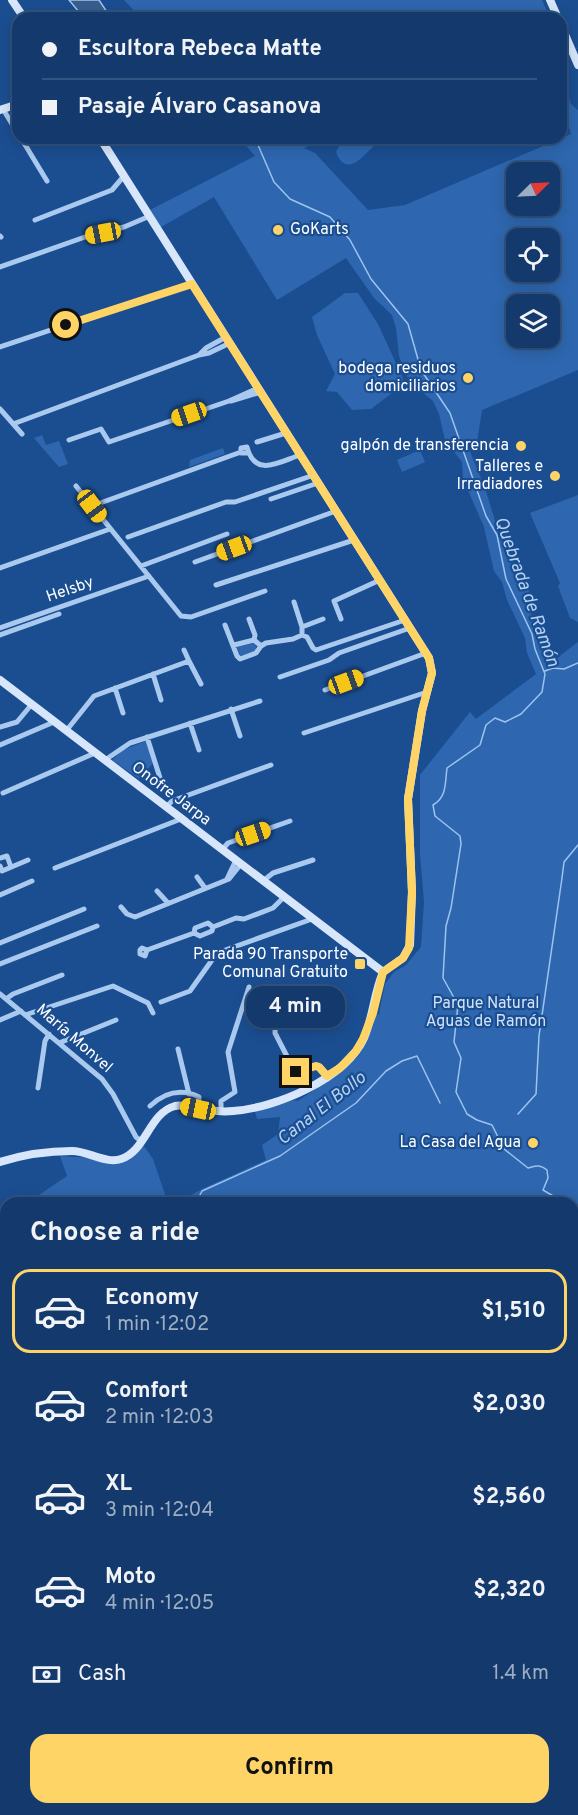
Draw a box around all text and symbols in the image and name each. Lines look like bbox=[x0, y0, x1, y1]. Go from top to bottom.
text: Escultora Rebeca Matte bbox=[78, 36, 322, 63]
text: Pasaje Álvaro Casanova bbox=[78, 94, 321, 121]
north arrow bbox=[506, 162, 560, 216]
map controls bbox=[506, 162, 560, 348]
place label: GoKarts bbox=[290, 220, 349, 240]
car bbox=[84, 221, 122, 245]
marker: GoKarts bbox=[271, 223, 285, 237]
button: locate bbox=[506, 228, 560, 282]
button: layers bbox=[506, 294, 560, 348]
route start bbox=[52, 311, 79, 338]
place label: bodega residuos domiciliarios bbox=[338, 359, 456, 397]
marker: bodega residuos domiciliarios bbox=[461, 371, 475, 385]
car bbox=[169, 400, 209, 428]
place label: galpón de transferencia bbox=[341, 436, 509, 456]
marker: galpón de transferencia bbox=[514, 439, 528, 453]
place label: Talleres e Irradiadores bbox=[456, 457, 543, 495]
marker: Talleres e Irradiadores bbox=[548, 469, 562, 483]
car bbox=[74, 486, 110, 526]
water label: Quebrada de Ramón bbox=[488, 514, 564, 670]
car bbox=[214, 533, 254, 563]
street label: Helsby bbox=[44, 573, 96, 607]
car bbox=[326, 667, 366, 697]
street label: Onofre Jarpa bbox=[127, 758, 215, 830]
car bbox=[233, 820, 273, 848]
place label: Parada 90 Transporte Comunal Gratuito bbox=[193, 945, 348, 983]
marker: Parada 90 Transporte Comunal Gratuito bbox=[353, 957, 367, 971]
callout: 4 min bbox=[246, 985, 346, 1027]
text: 4 min bbox=[269, 994, 322, 1020]
park label: Parque Natural Aguas de Ramón bbox=[426, 994, 546, 1032]
street label: María Monvel bbox=[32, 1000, 116, 1078]
route end bbox=[282, 1058, 309, 1085]
water label: Canal El Bollo bbox=[273, 1067, 372, 1151]
car bbox=[179, 1096, 217, 1122]
place label: La Casa del Agua bbox=[399, 1133, 521, 1153]
marker: La Casa del Agua bbox=[526, 1136, 540, 1150]
text: Choose a ride bbox=[30, 1216, 200, 1250]
icon: car bbox=[33, 1284, 87, 1338]
text: Economy bbox=[105, 1285, 199, 1312]
text: $1,510 bbox=[482, 1298, 546, 1325]
text: 1 min · 12:02 bbox=[105, 1312, 209, 1338]
icon: car bbox=[33, 1377, 87, 1431]
text: Comfort bbox=[105, 1378, 188, 1405]
text: $2,030 bbox=[472, 1391, 546, 1418]
text: 2 min · 12:03 bbox=[105, 1405, 214, 1431]
icon: car bbox=[33, 1470, 87, 1524]
text: XL bbox=[105, 1471, 132, 1498]
text: $2,560 bbox=[472, 1484, 546, 1511]
text: 3 min · 12:04 bbox=[105, 1498, 214, 1524]
icon: car bbox=[33, 1563, 87, 1617]
text: Moto bbox=[105, 1564, 156, 1591]
text: $2,320 bbox=[473, 1577, 546, 1604]
text: 4 min · 12:05 bbox=[105, 1591, 214, 1617]
icon: cash bbox=[30, 1658, 63, 1691]
text: Cash bbox=[78, 1661, 127, 1688]
text: 1.4 km bbox=[492, 1661, 549, 1687]
button: Confirm bbox=[30, 1734, 549, 1803]

